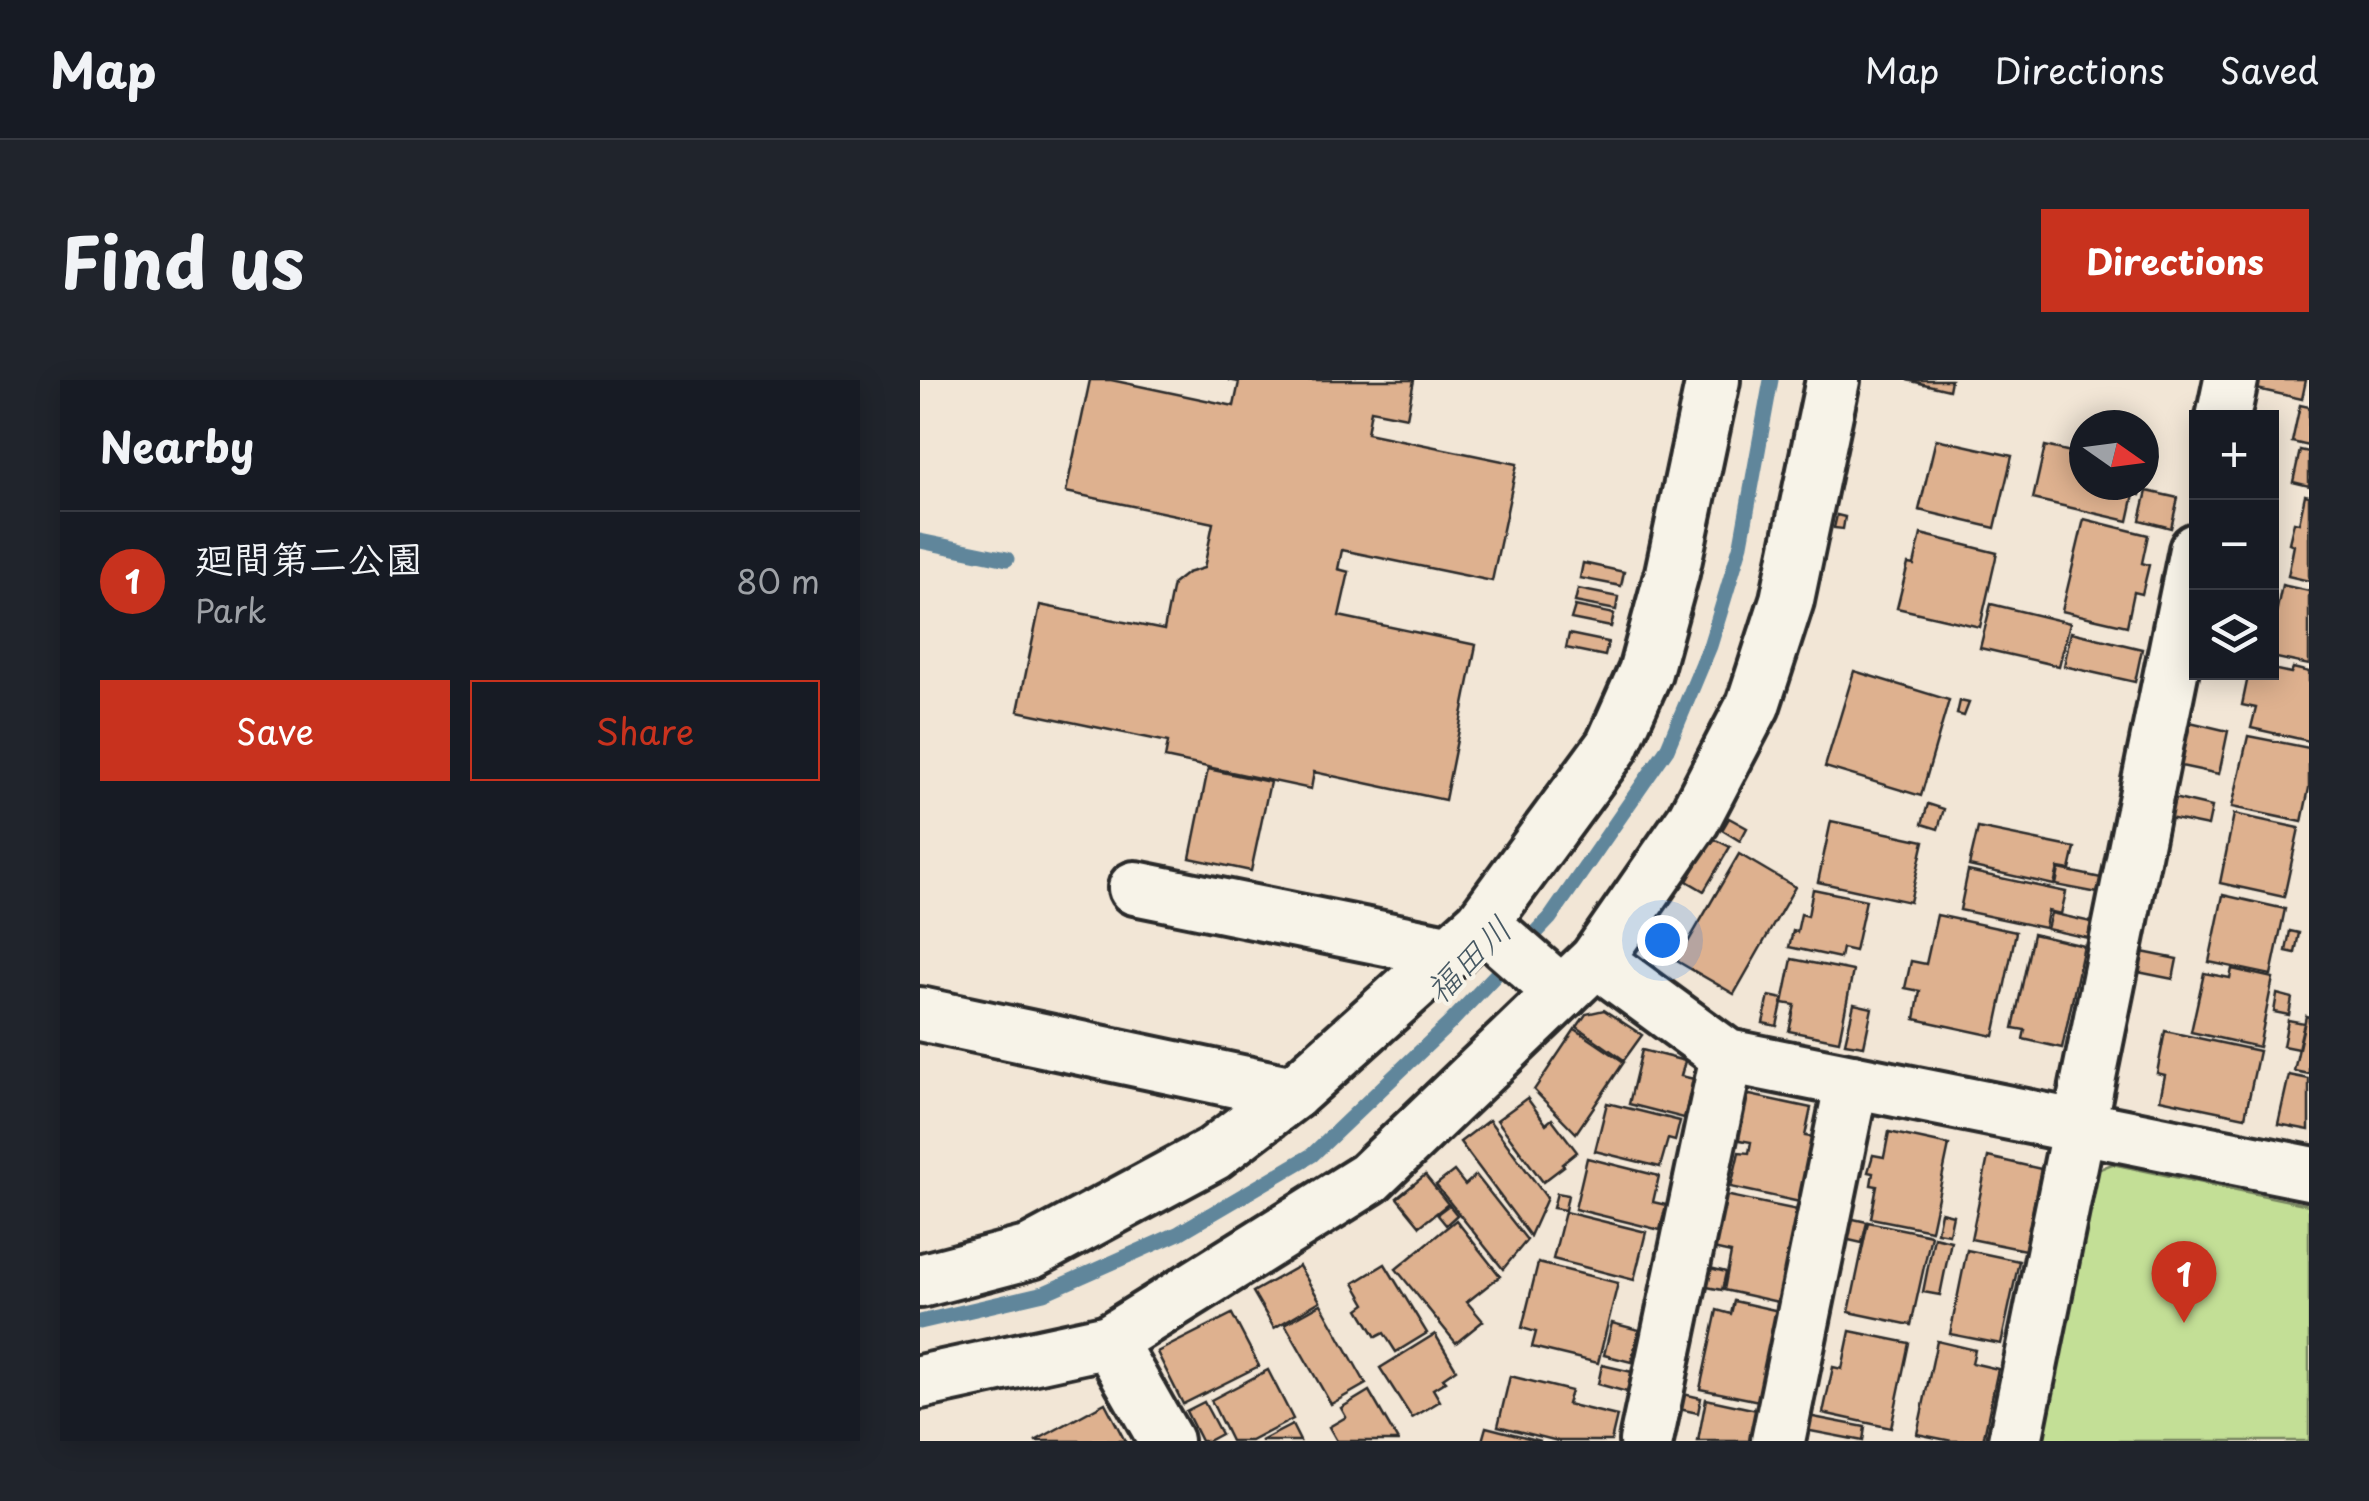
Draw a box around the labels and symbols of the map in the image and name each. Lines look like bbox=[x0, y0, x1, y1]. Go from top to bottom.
north arrow bbox=[2069, 410, 2159, 500]
water label: 福田川 bbox=[1411, 902, 1523, 1014]
your location bbox=[1637, 915, 1688, 966]
pin: 1 bbox=[2152, 1240, 2216, 1323]

